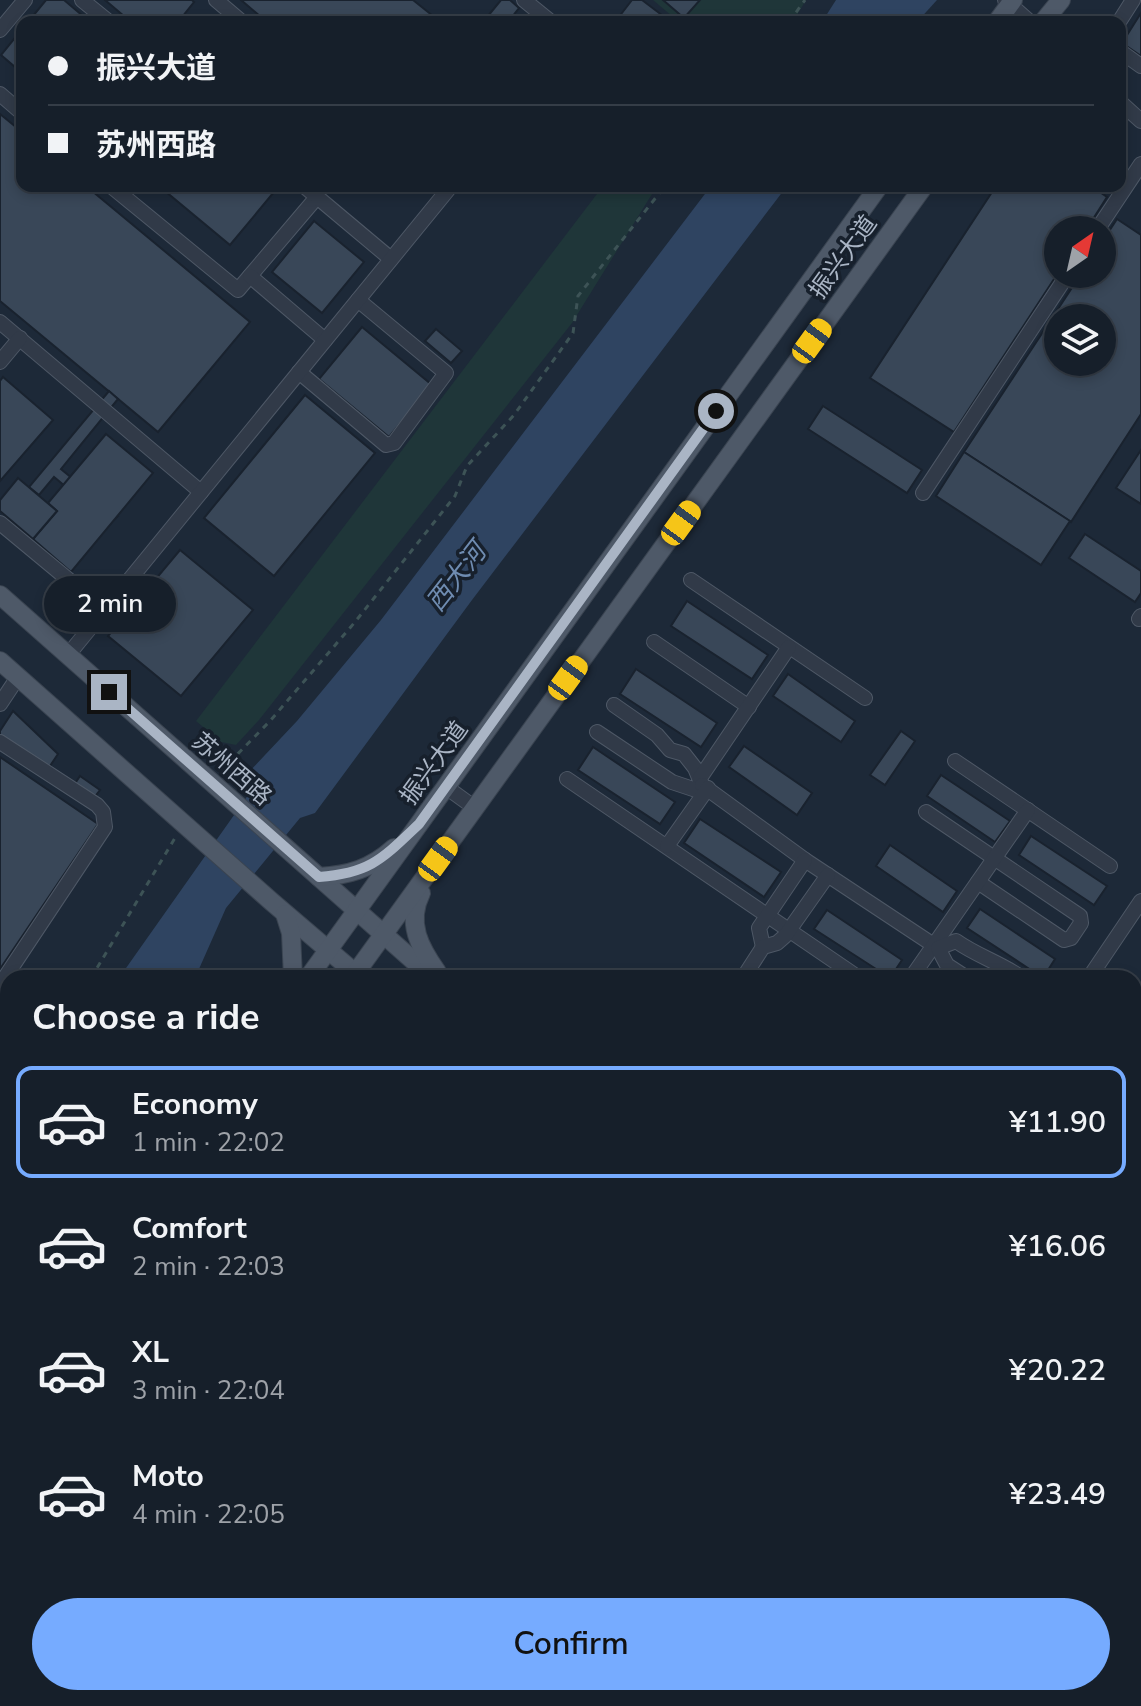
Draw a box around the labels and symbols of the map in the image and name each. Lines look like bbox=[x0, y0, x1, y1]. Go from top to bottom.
street label: 振兴大道 bbox=[802, 209, 884, 305]
north arrow bbox=[1044, 216, 1116, 288]
car bbox=[788, 315, 836, 367]
route start bbox=[698, 393, 734, 429]
car bbox=[657, 497, 705, 549]
water label: 西大河 bbox=[419, 532, 497, 619]
callout: 2 min bbox=[43, 576, 175, 632]
car bbox=[544, 652, 592, 704]
route end bbox=[91, 674, 127, 710]
street label: 振兴大道 bbox=[393, 715, 475, 811]
street label: 苏州西路 bbox=[185, 725, 279, 813]
car bbox=[414, 833, 462, 885]

